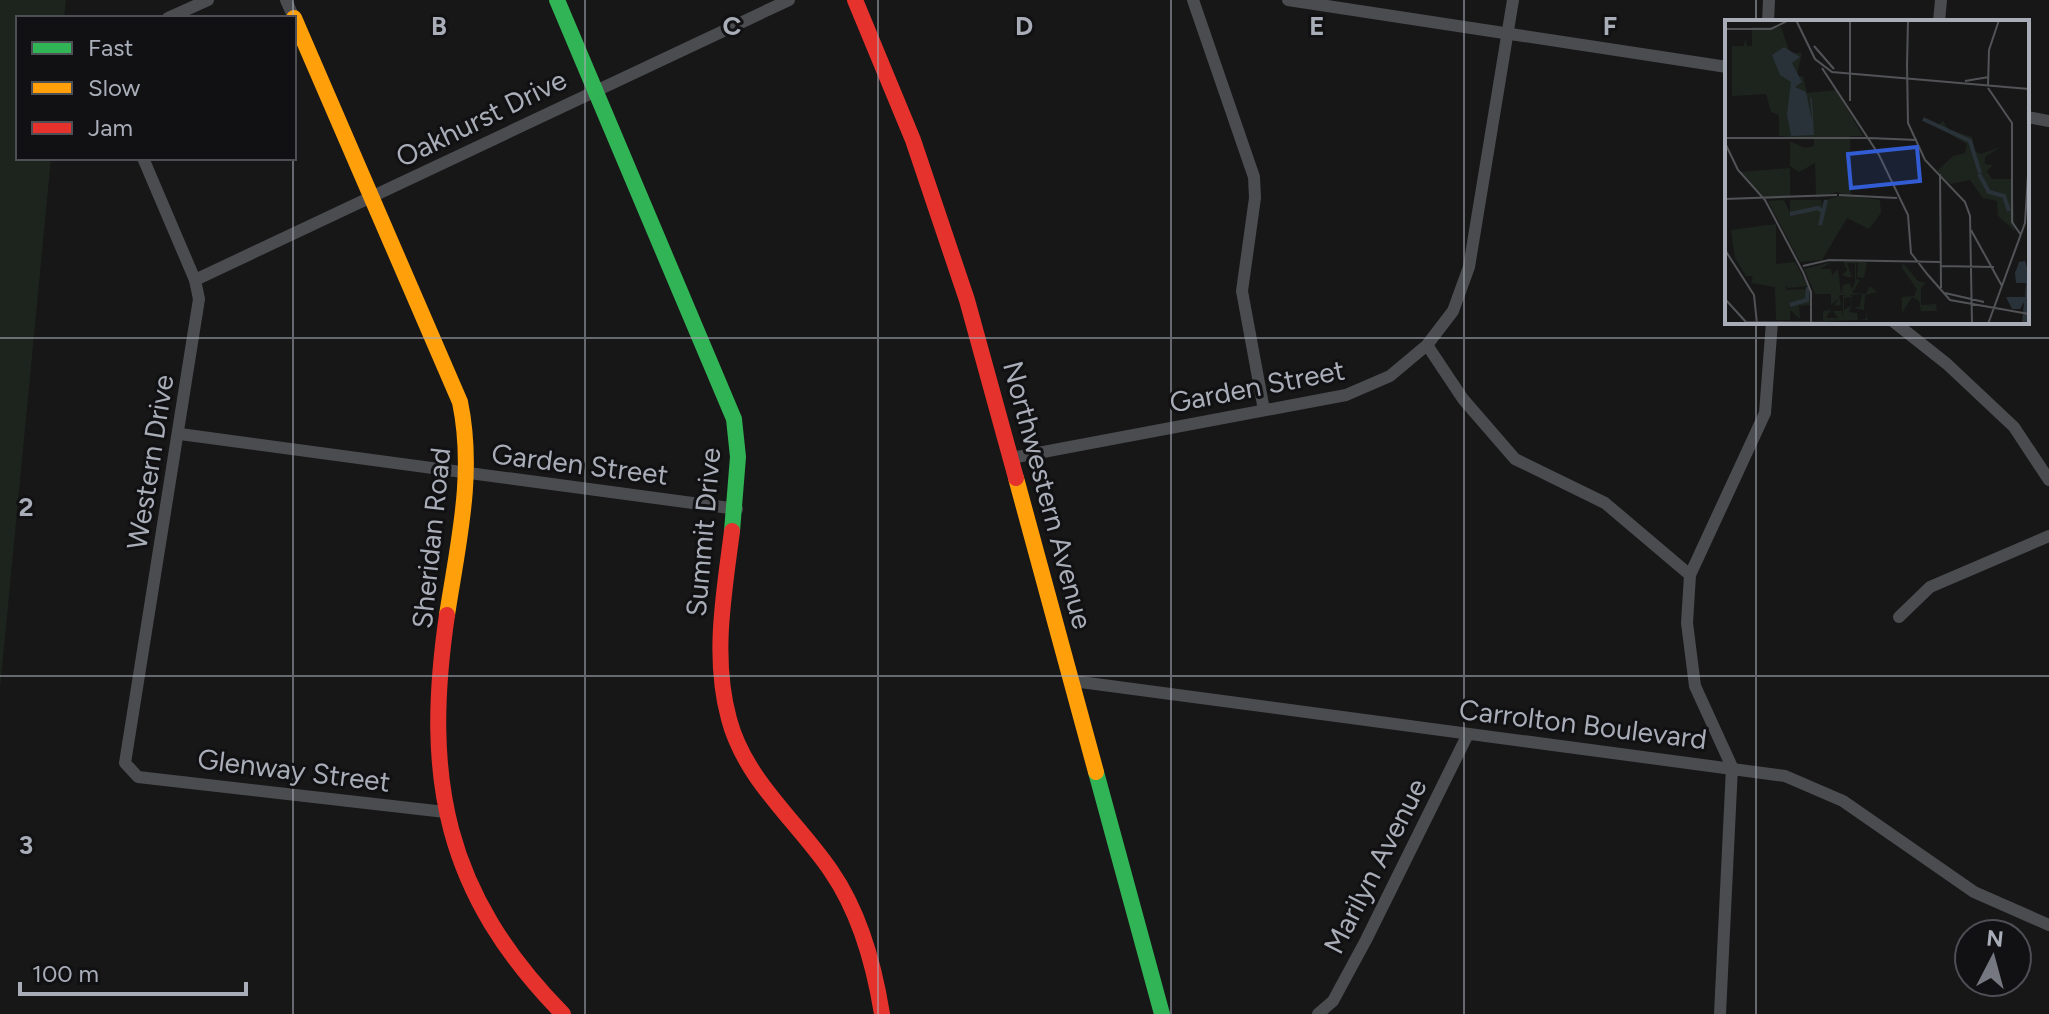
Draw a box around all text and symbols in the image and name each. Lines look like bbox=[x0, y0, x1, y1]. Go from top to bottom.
text: B bbox=[431, 10, 447, 42]
text: C bbox=[723, 10, 742, 42]
text: D bbox=[1015, 10, 1033, 42]
text: E bbox=[1309, 10, 1325, 42]
text: F bbox=[1603, 10, 1617, 42]
legend bbox=[16, 16, 296, 160]
inset map bbox=[1725, 20, 2029, 324]
text: Fast bbox=[88, 33, 133, 62]
street label: Oakhurst Drive bbox=[390, 62, 572, 174]
text: Slow bbox=[88, 73, 141, 102]
text: Jam bbox=[88, 113, 133, 142]
street label: Garden Street bbox=[1167, 352, 1347, 420]
street label: Northwestern Avenue bbox=[996, 357, 1100, 633]
street label: Western Drive bbox=[119, 372, 181, 552]
street label: Garden Street bbox=[490, 436, 670, 492]
street label: Sheridan Road bbox=[405, 446, 457, 630]
street label: Summit Drive bbox=[679, 446, 727, 618]
text: 2 bbox=[18, 491, 34, 523]
street label: Carrolton Boulevard bbox=[1457, 692, 1709, 756]
street label: Glenway Street bbox=[196, 741, 392, 799]
street label: Marilyn Avenue bbox=[1316, 773, 1434, 959]
text: 3 bbox=[19, 829, 33, 861]
north arrow bbox=[1953, 918, 2033, 998]
text: N bbox=[1985, 924, 2005, 953]
scale bar bbox=[20, 946, 246, 996]
text: 100 m bbox=[32, 959, 99, 988]

